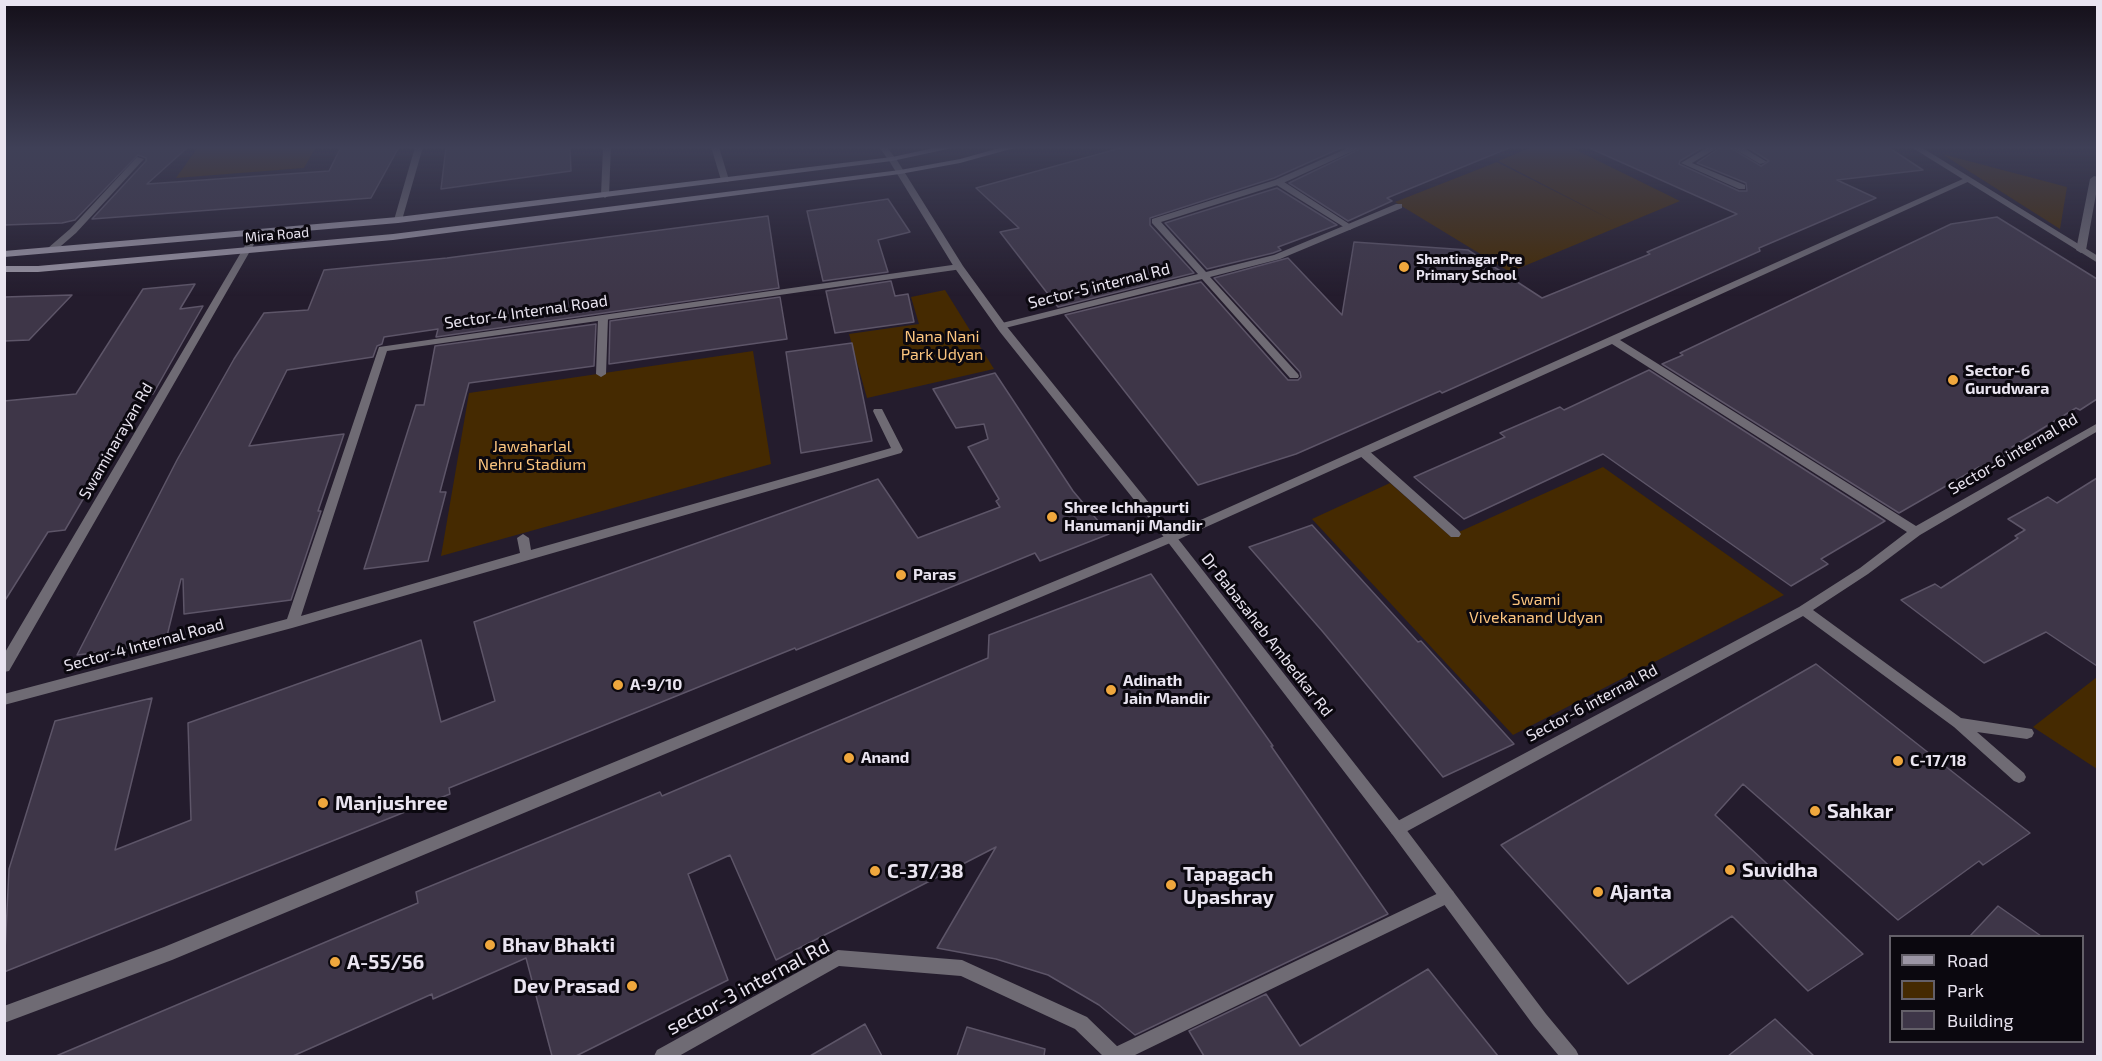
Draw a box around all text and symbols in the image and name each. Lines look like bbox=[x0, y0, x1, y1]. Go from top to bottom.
street label: Mira Road bbox=[244, 224, 310, 246]
place label: Shantinagar Pre Primary School bbox=[1416, 251, 1522, 284]
street label: Sector-5 internal Rd bbox=[1026, 259, 1172, 313]
marker: Shantinagar Pre Primary School bbox=[1397, 260, 1411, 274]
street label: Sector-4 Internal Road bbox=[443, 291, 609, 333]
park label: Nana Nani Park Udyan bbox=[901, 327, 983, 365]
place label: Sector-6 Gurudwara bbox=[1965, 361, 2049, 399]
marker: Sector-6 Gurudwara bbox=[1946, 373, 1960, 387]
street label: Swaminarayan Rd bbox=[75, 379, 157, 503]
street label: Sector-6 internal Rd bbox=[1945, 409, 2081, 499]
park label: Jawaharlal Nehru Stadium bbox=[478, 437, 586, 475]
place label: Shree Ichhapurti Hanumanji Mandir bbox=[1064, 498, 1203, 536]
marker: Shree Ichhapurti Hanumanji Mandir bbox=[1045, 510, 1059, 524]
street label: Dr Babasaheb Ambedkar Rd bbox=[1197, 550, 1337, 720]
place label: Paras bbox=[913, 565, 956, 585]
marker: Paras bbox=[894, 568, 908, 582]
park label: Swami Vivekanand Udyan bbox=[1469, 590, 1603, 628]
street label: Sector-4 Internal Road bbox=[62, 614, 226, 676]
street label: Sector-6 internal Rd bbox=[1523, 660, 1661, 746]
place label: Adinath Jain Mandir bbox=[1123, 671, 1210, 709]
place label: A-9/10 bbox=[630, 675, 682, 695]
marker: A-9/10 bbox=[611, 678, 625, 692]
marker: Adinath Jain Mandir bbox=[1104, 683, 1118, 697]
place label: Anand bbox=[861, 748, 909, 768]
marker: Anand bbox=[842, 751, 856, 765]
place label: C-17/18 bbox=[1910, 751, 1967, 771]
marker: C-17/18 bbox=[1891, 754, 1905, 768]
place label: Manjushree bbox=[335, 791, 448, 815]
marker: Manjushree bbox=[316, 796, 330, 810]
place label: Sahkar bbox=[1827, 799, 1893, 823]
marker: Sahkar bbox=[1808, 804, 1822, 818]
place label: Suvidha bbox=[1742, 858, 1818, 882]
place label: C-37/38 bbox=[887, 859, 964, 883]
place label: Tapagach Upashray bbox=[1183, 862, 1274, 909]
marker: Suvidha bbox=[1723, 863, 1737, 877]
marker: C-37/38 bbox=[868, 864, 882, 878]
marker: Tapagach Upashray bbox=[1164, 878, 1178, 892]
place label: Ajanta bbox=[1610, 880, 1672, 904]
marker: Ajanta bbox=[1591, 885, 1605, 899]
place label: Bhav Bhakti bbox=[502, 933, 615, 957]
street label: sector-3 internal Rd bbox=[662, 934, 834, 1040]
legend bbox=[1889, 935, 2084, 1043]
marker: Bhav Bhakti bbox=[483, 938, 497, 952]
text: Road bbox=[1947, 949, 1988, 971]
place label: A-55/56 bbox=[347, 950, 424, 974]
marker: A-55/56 bbox=[328, 955, 342, 969]
place label: Dev Prasad bbox=[513, 974, 620, 998]
marker: Dev Prasad bbox=[625, 979, 639, 993]
text: Park bbox=[1947, 979, 1984, 1001]
text: Building bbox=[1947, 1009, 2014, 1031]

